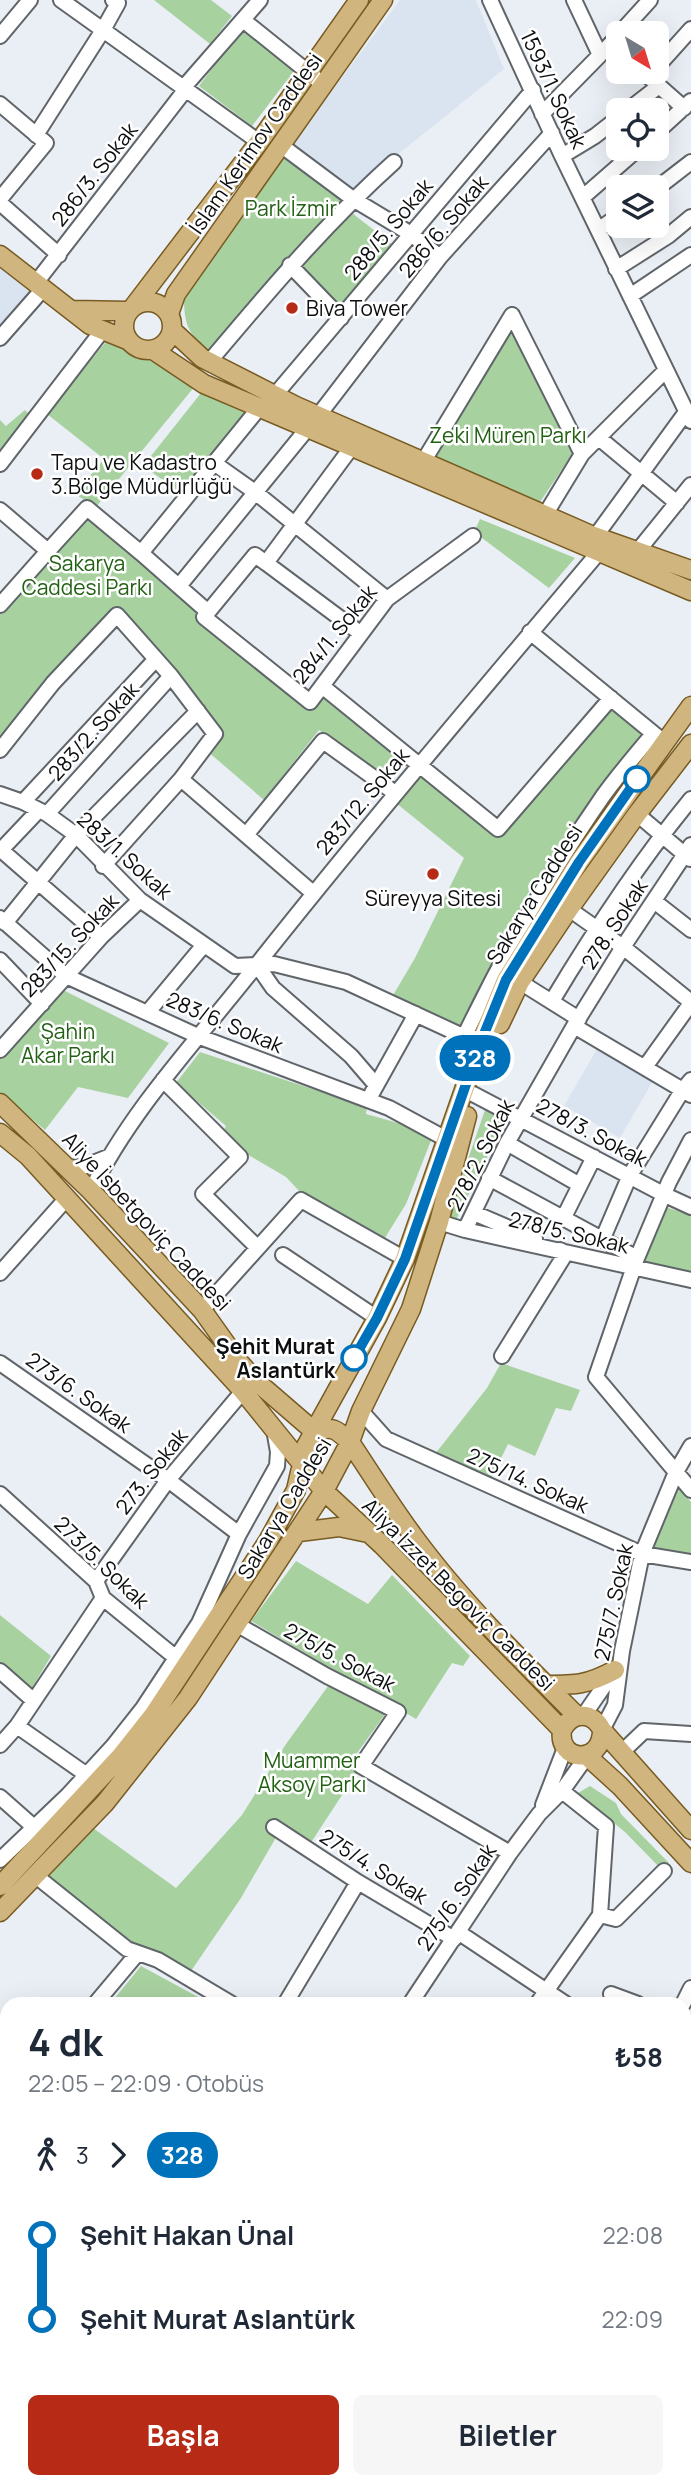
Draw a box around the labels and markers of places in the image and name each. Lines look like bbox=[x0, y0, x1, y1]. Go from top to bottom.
place label: Biva Tower bbox=[306, 294, 408, 322]
marker: Biva Tower bbox=[284, 300, 300, 316]
place label: Tapu ve Kadastro 3.Bölge Müdürlüğü bbox=[51, 448, 232, 500]
marker: Tapu ve Kadastro 3.Bölge Müdürlüğü bbox=[29, 466, 45, 482]
unlabelled marker bbox=[624, 766, 650, 792]
marker: Süreyya Sitesi bbox=[425, 866, 441, 882]
place label: Süreyya Sitesi bbox=[365, 884, 501, 912]
place label: Şehit Murat Aslantürk bbox=[216, 1332, 336, 1384]
marker: Şehit Murat Aslantürk bbox=[341, 1345, 367, 1371]

